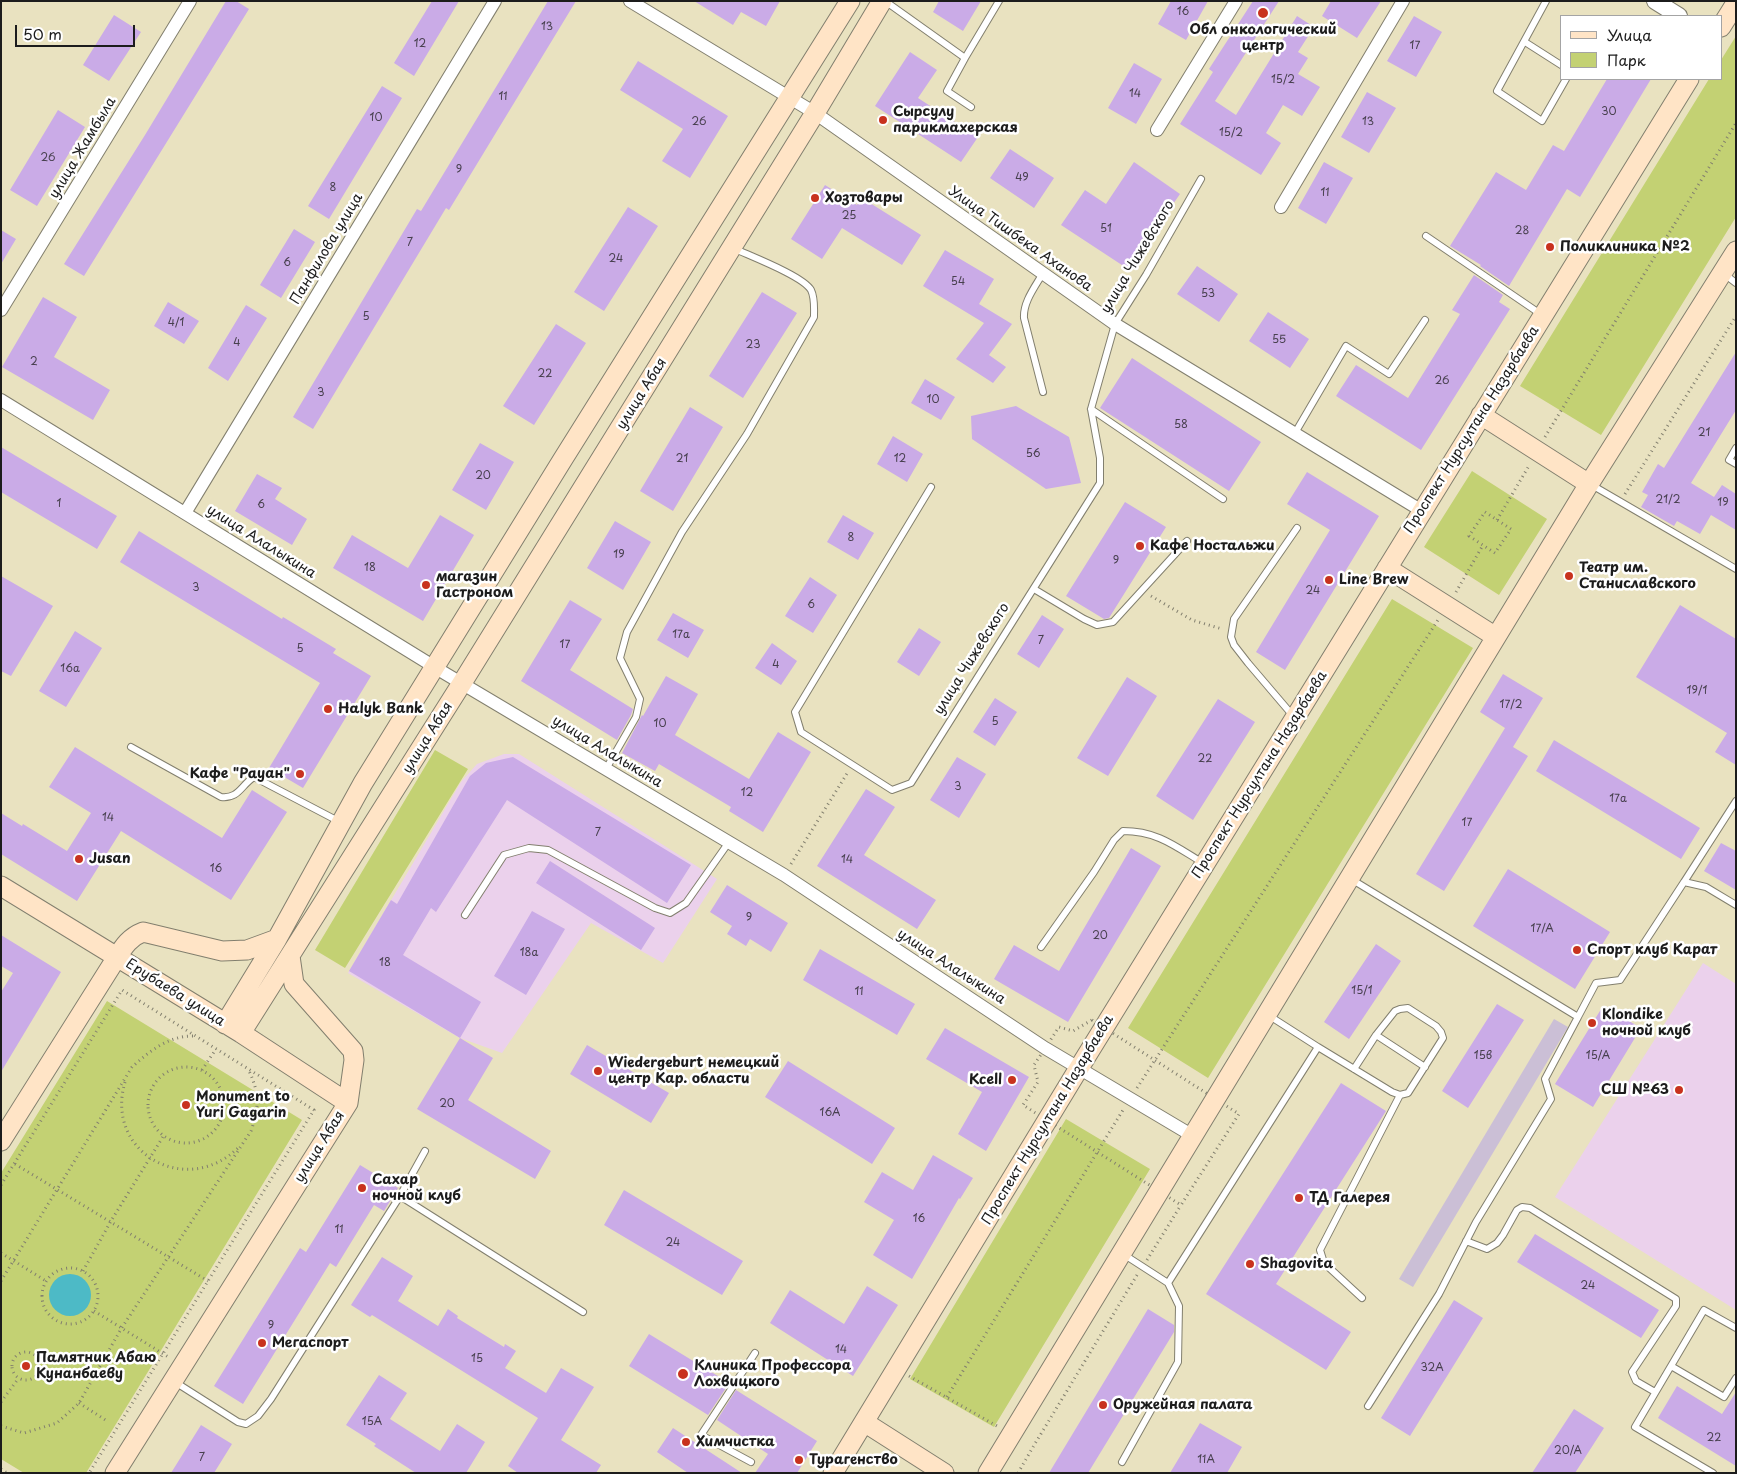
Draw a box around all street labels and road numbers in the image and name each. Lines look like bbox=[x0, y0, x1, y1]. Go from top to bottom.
street label: улица Жамбыла bbox=[46, 94, 120, 202]
street label: Улица Тишбека Аханова bbox=[945, 183, 1095, 295]
street label: Панфилова улица bbox=[287, 190, 367, 308]
street label: улица Чижевского bbox=[1098, 198, 1178, 316]
street label: Проспект Нурсултана Назарбаева bbox=[1401, 323, 1543, 537]
street label: улица Абая bbox=[613, 355, 671, 433]
street label: улица Алалыкина bbox=[203, 502, 319, 582]
street label: улица Чижевского bbox=[931, 600, 1013, 718]
street label: Проспект Нурсултана Назарбаева bbox=[1189, 668, 1331, 882]
street label: улица Абая bbox=[399, 699, 457, 777]
street label: улица Алалыкина bbox=[549, 712, 665, 792]
street label: улица Алалыкина bbox=[894, 926, 1008, 1008]
street label: Ерубаева улица bbox=[122, 956, 228, 1030]
street label: Проспект Нурсултана Назарбаева bbox=[979, 1012, 1117, 1228]
street label: улица Абая bbox=[291, 1108, 349, 1186]

